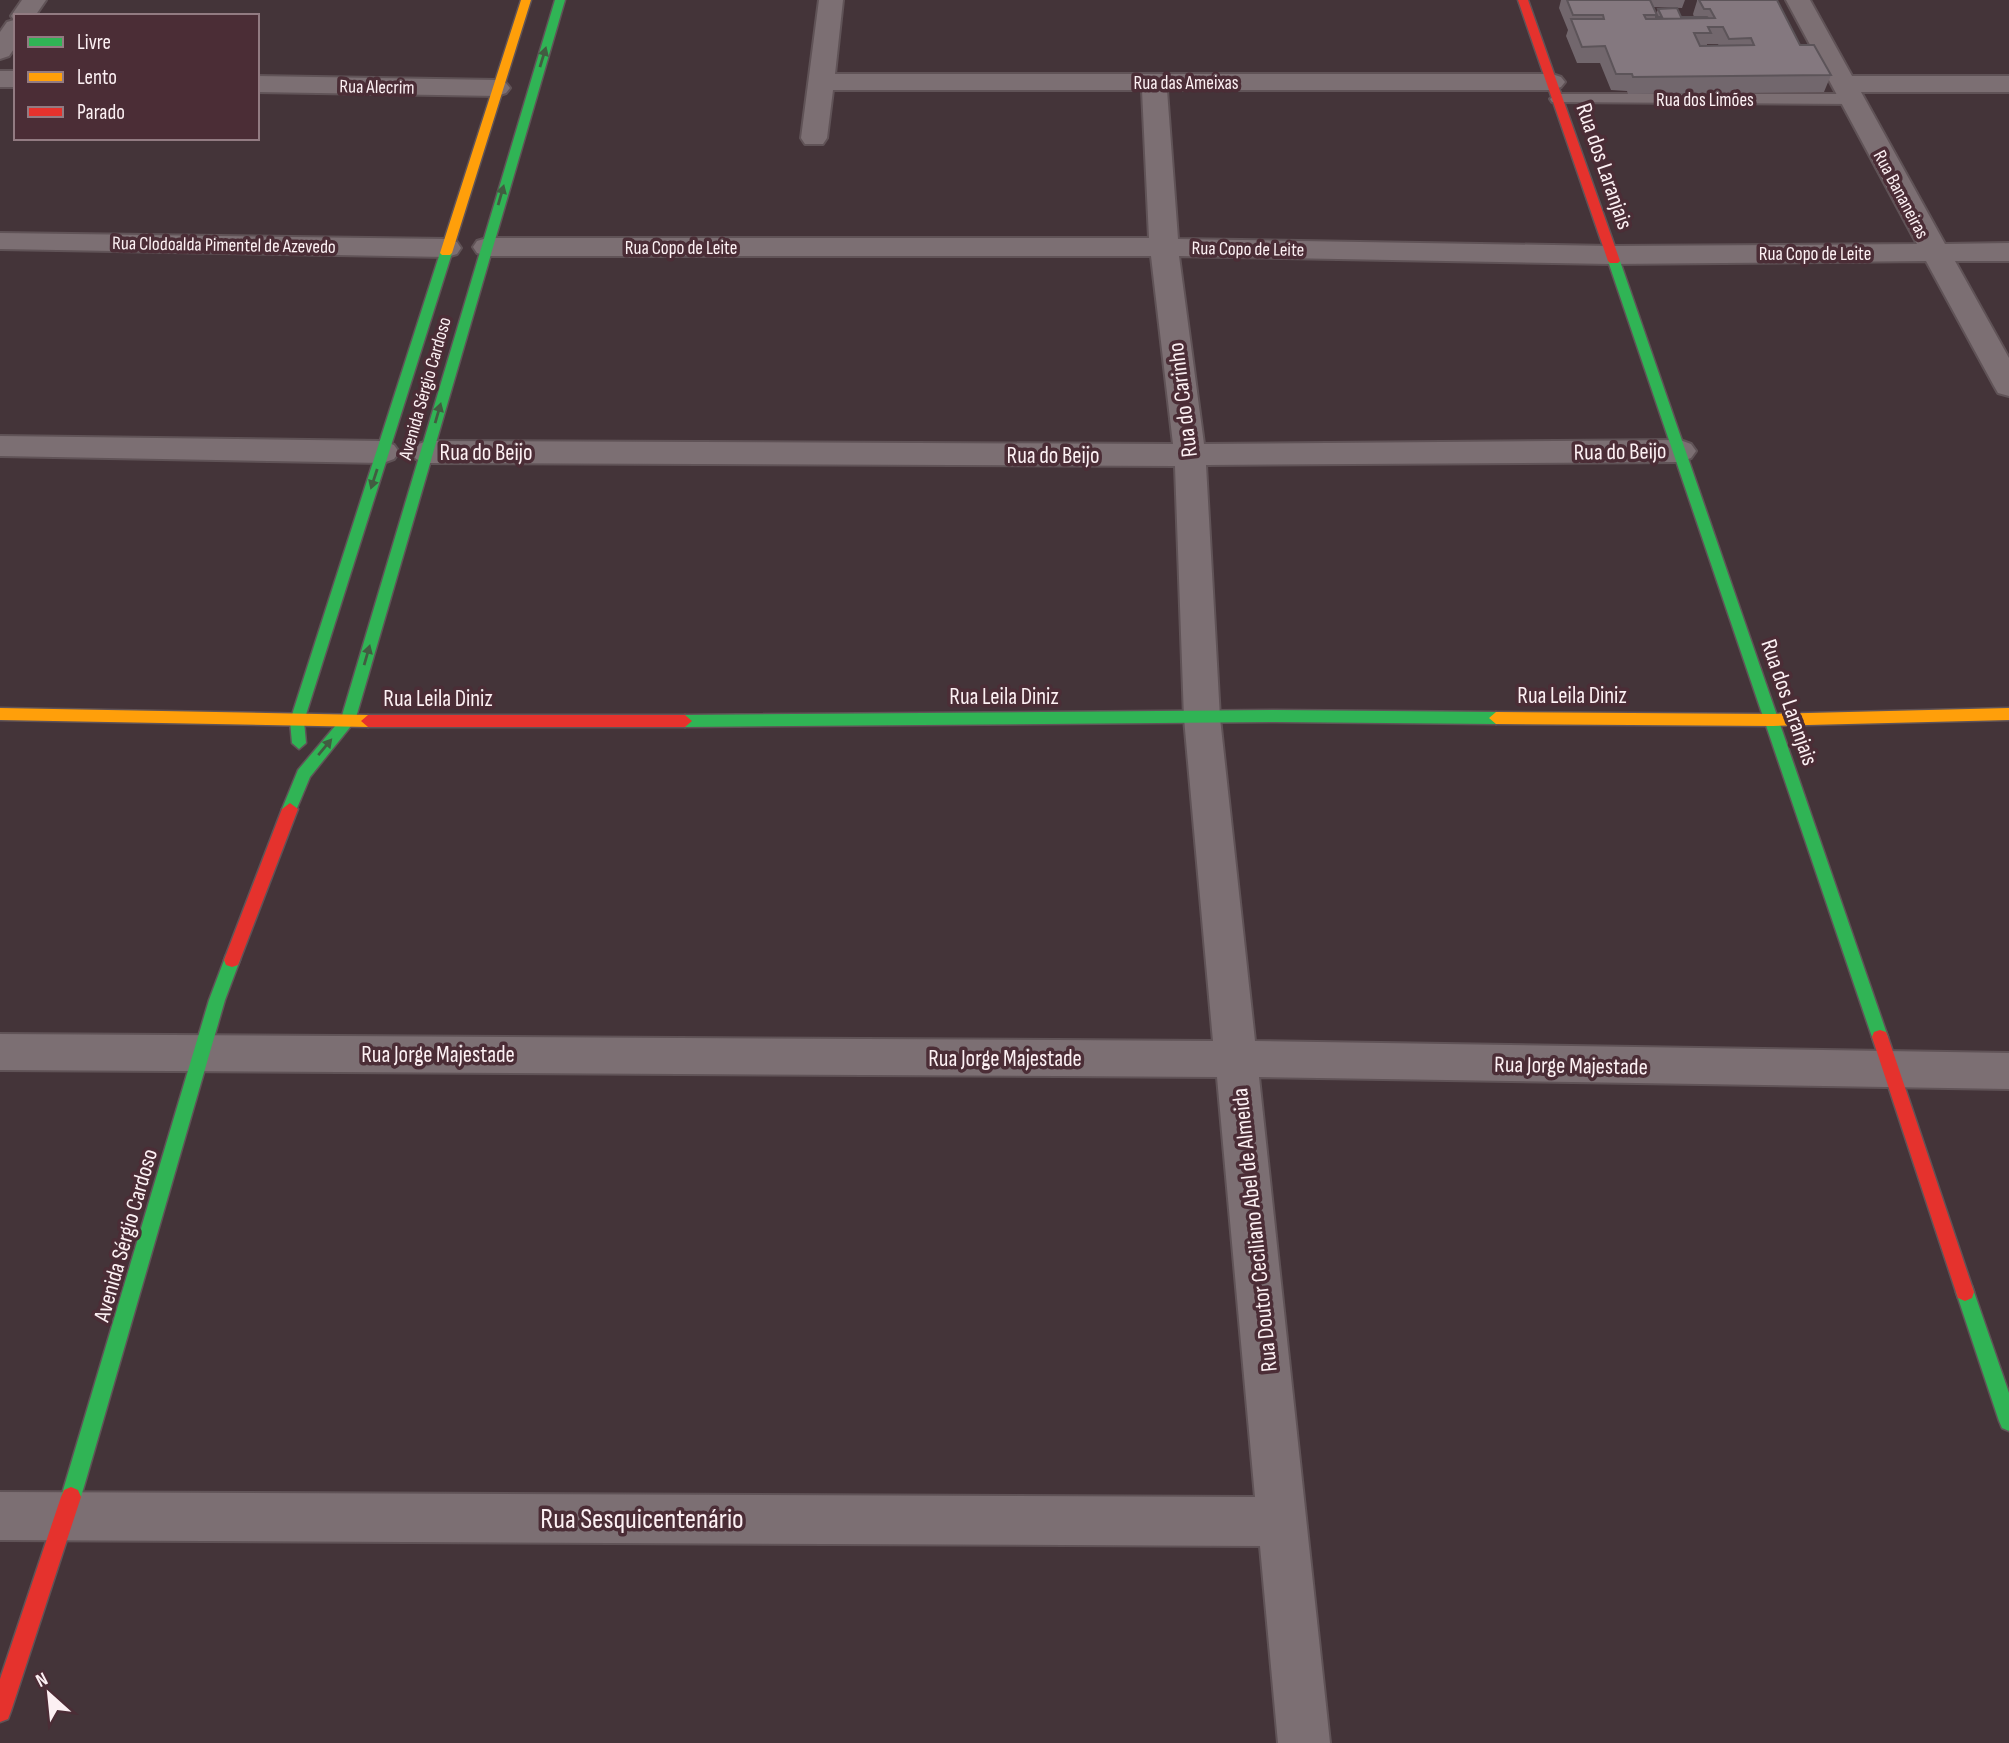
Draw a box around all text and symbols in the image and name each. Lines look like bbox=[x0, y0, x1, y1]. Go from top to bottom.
legend bbox=[14, 14, 259, 140]
text: Livre bbox=[77, 30, 111, 55]
one-way arrow bbox=[538, 46, 549, 67]
text: Lento bbox=[77, 65, 117, 90]
street label: Rua das Ameixas bbox=[1133, 72, 1239, 95]
street label: Rua Alecrim bbox=[339, 75, 415, 100]
street label: Rua dos Limões bbox=[1656, 89, 1754, 112]
text: Parado bbox=[77, 100, 125, 125]
street label: Rua dos Laranjais bbox=[1569, 100, 1639, 233]
street label: Rua Bananeiras bbox=[1868, 147, 1934, 243]
one-way arrow bbox=[497, 184, 507, 205]
street label: Rua Clodoalda Pimentel de Azevedo bbox=[112, 232, 336, 259]
street label: Rua Copo de Leite bbox=[625, 237, 737, 260]
street label: Rua Copo de Leite bbox=[1191, 237, 1304, 262]
street label: Rua Copo de Leite bbox=[1759, 243, 1871, 266]
street label: Avenida Sérgio Cardoso bbox=[394, 314, 457, 463]
street label: Rua do Carinho bbox=[1162, 341, 1204, 459]
one-way arrow bbox=[434, 403, 444, 424]
street label: Rua do Beijo bbox=[1573, 437, 1667, 467]
street label: Rua do Beijo bbox=[440, 439, 532, 467]
street label: Rua do Beijo bbox=[1007, 442, 1099, 470]
one-way arrow bbox=[368, 468, 379, 489]
street label: Rua dos Laranjais bbox=[1754, 636, 1824, 769]
one-way arrow bbox=[363, 644, 373, 665]
street label: Rua Leila Diniz bbox=[1517, 682, 1627, 710]
street label: Rua Leila Diniz bbox=[949, 683, 1059, 711]
street label: Rua Leila Diniz bbox=[383, 685, 493, 713]
one-way arrow bbox=[317, 739, 332, 756]
street label: Rua Jorge Majestade bbox=[361, 1041, 515, 1069]
street label: Rua Jorge Majestade bbox=[928, 1045, 1082, 1073]
street label: Rua Jorge Majestade bbox=[1494, 1051, 1648, 1081]
street label: Rua Doutor Ceciliano Abel de Almeida bbox=[1226, 1087, 1284, 1373]
street label: Avenida Sérgio Cardoso bbox=[88, 1146, 164, 1326]
street label: Rua Sesquicentenário bbox=[540, 1503, 744, 1536]
north arrow bbox=[14, 1659, 84, 1729]
text: N bbox=[32, 1668, 52, 1693]

